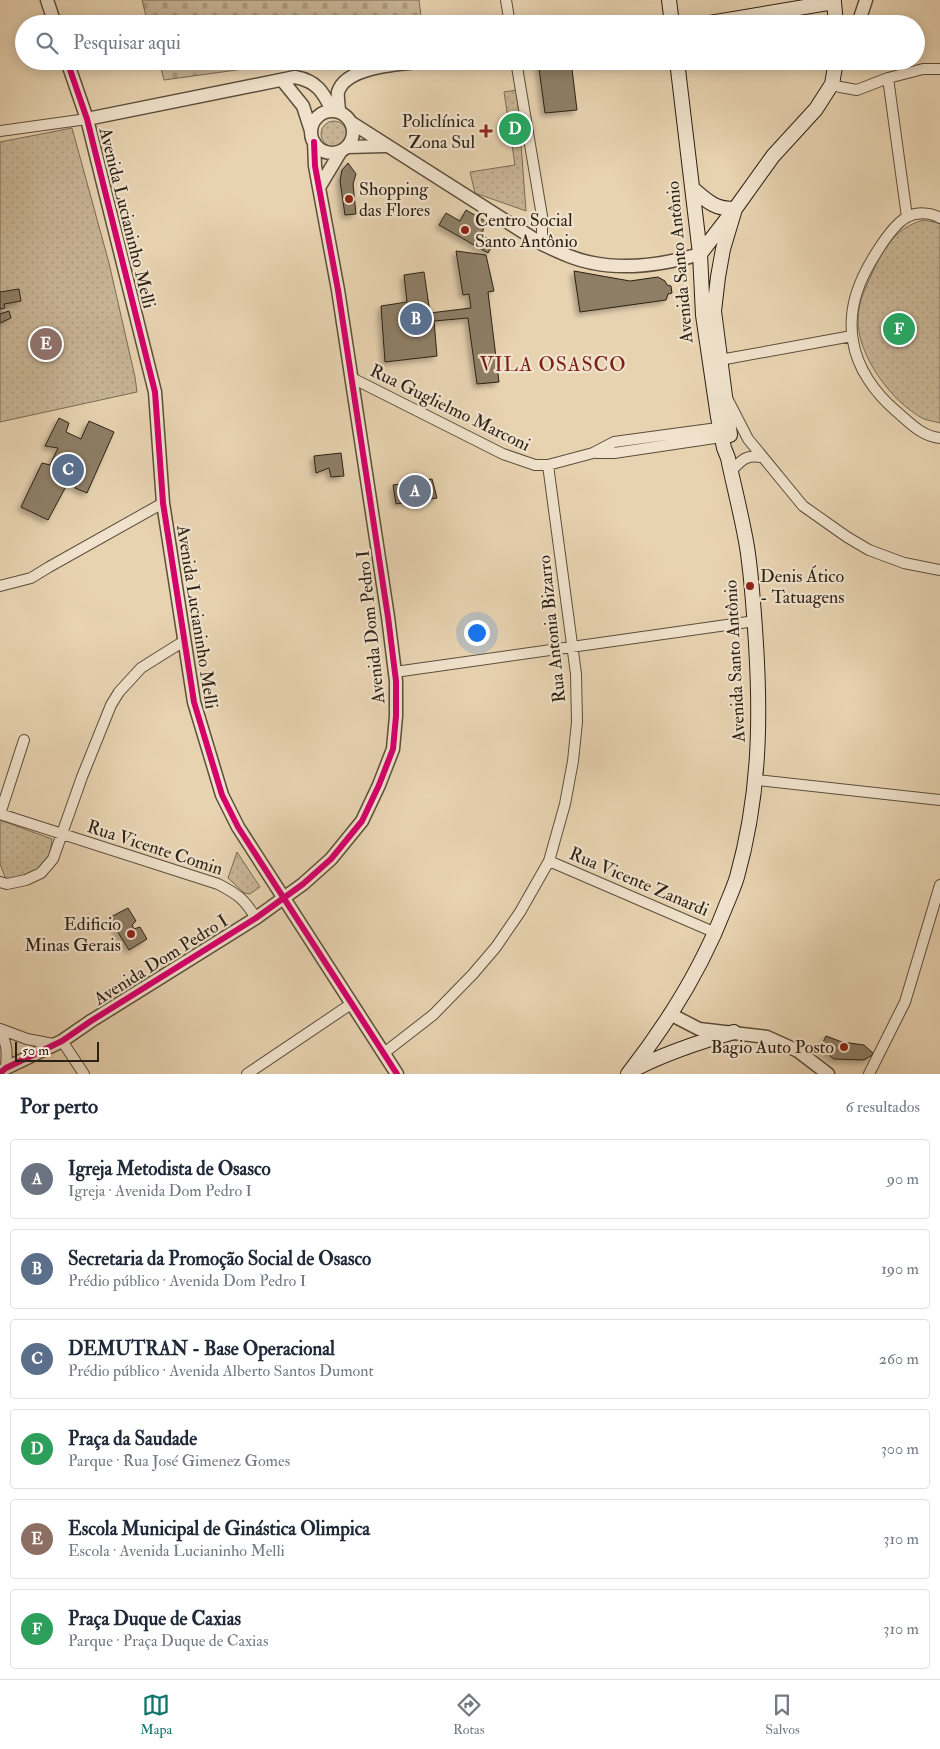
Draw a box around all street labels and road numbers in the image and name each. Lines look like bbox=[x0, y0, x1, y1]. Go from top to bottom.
street label: Avenida Lucianinho Melli bbox=[93, 124, 161, 311]
street label: Avenida Santo Antônio bbox=[661, 180, 699, 345]
street label: Rua Guglielmo Marconi bbox=[366, 359, 534, 457]
street label: Avenida Lucianinho Melli bbox=[171, 522, 223, 711]
street label: Avenida Dom Pedro I bbox=[352, 549, 391, 706]
street label: Rua Antonia Bizarro bbox=[533, 554, 571, 704]
street label: Avenida Santo Antônio bbox=[719, 579, 751, 744]
street label: Rua Vicente Comin bbox=[84, 815, 226, 881]
street label: Rua Vicente Zanardi bbox=[566, 842, 712, 922]
street label: Avenida Dom Pedro I bbox=[89, 909, 232, 1011]

